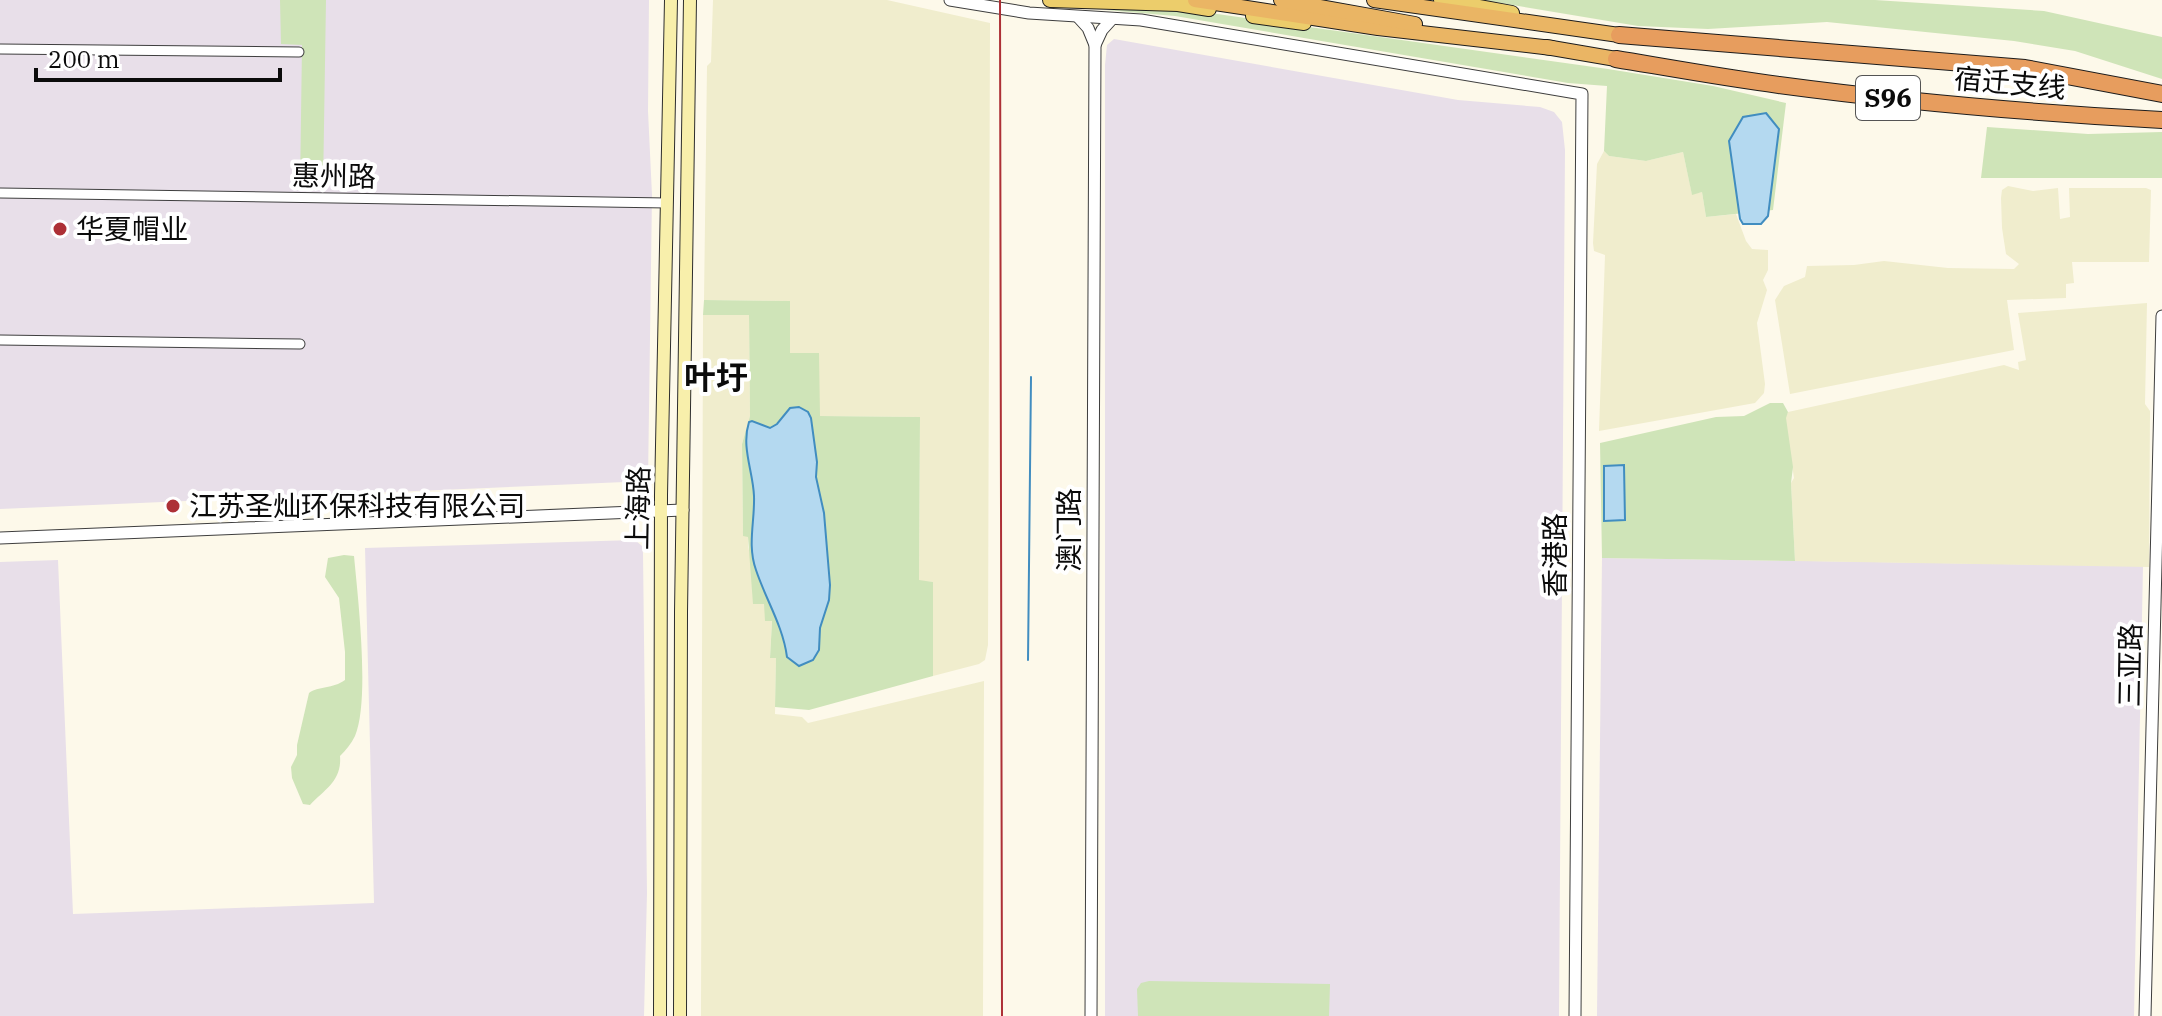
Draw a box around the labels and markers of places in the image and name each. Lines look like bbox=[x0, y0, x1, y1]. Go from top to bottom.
place label: 华夏帽业 bbox=[76, 210, 188, 247]
marker: 华夏帽业 bbox=[51, 220, 69, 238]
place label: 江苏圣灿环保科技有限公司 bbox=[189, 487, 525, 524]
marker: 江苏圣灿环保科技有限公司 bbox=[164, 497, 182, 515]

